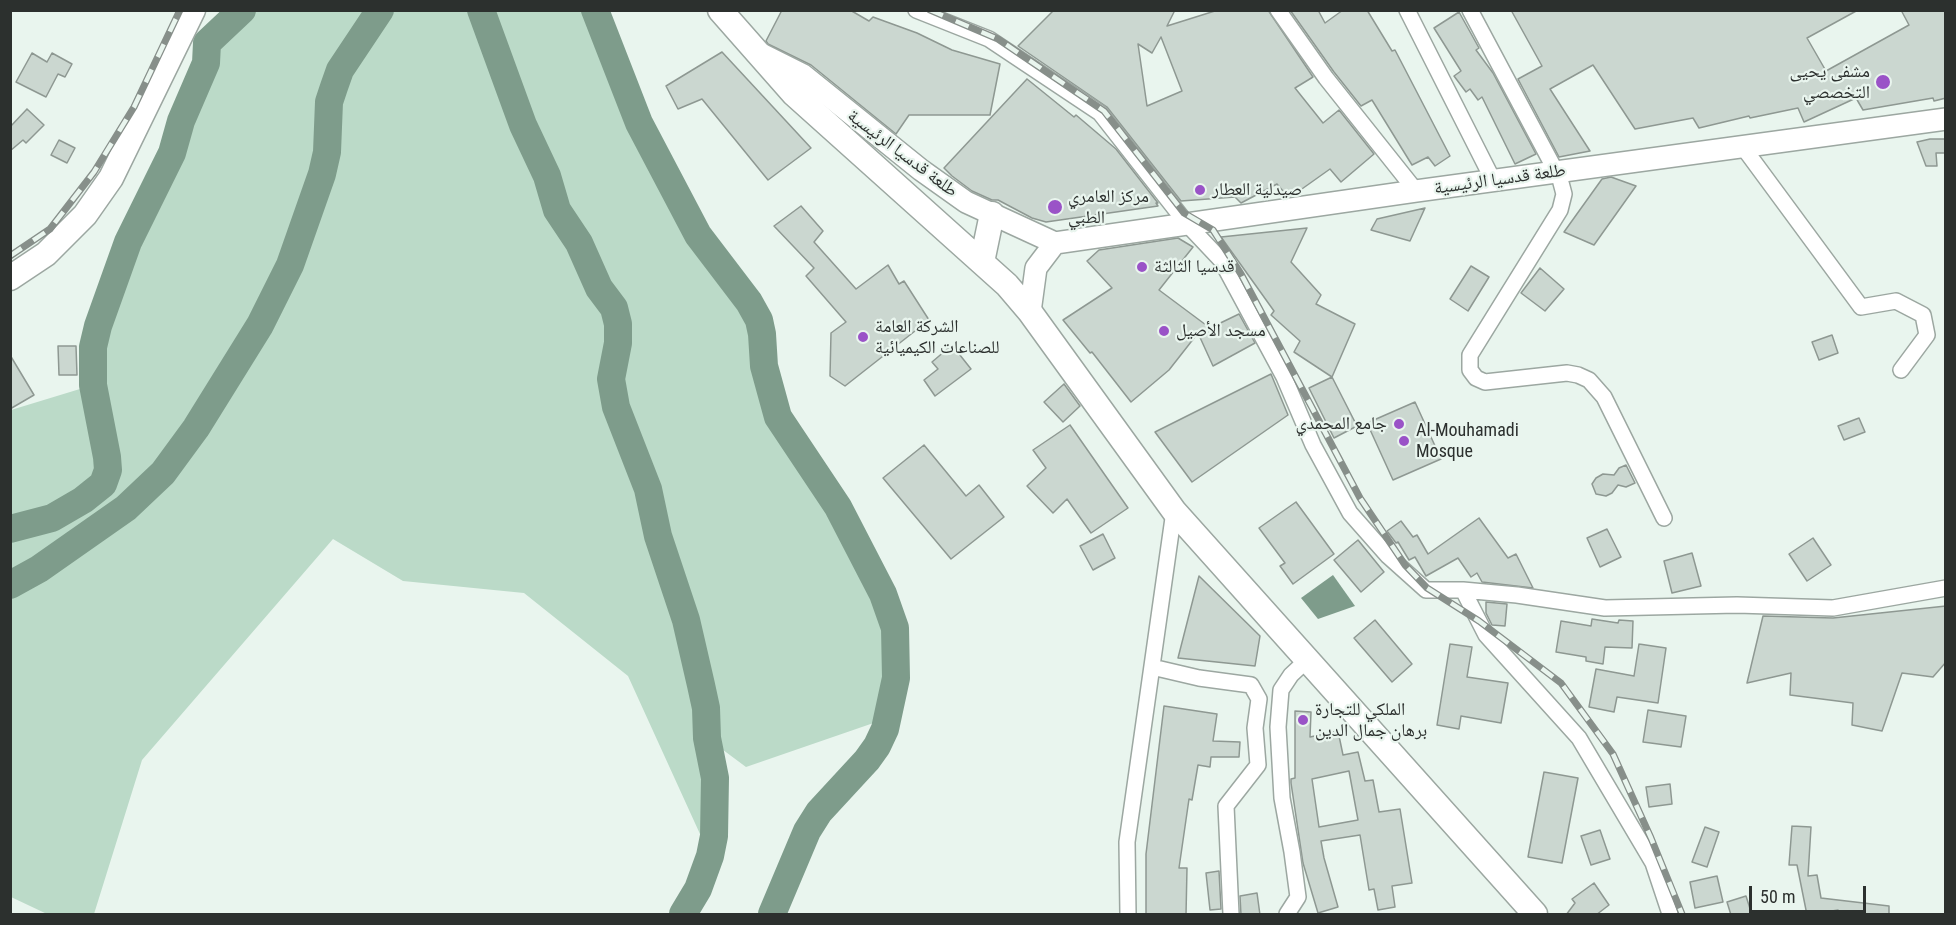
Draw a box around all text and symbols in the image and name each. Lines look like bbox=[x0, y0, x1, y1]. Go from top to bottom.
place label: مشفى يحيى التخصصي bbox=[1789, 61, 1870, 104]
marker: مشفى يحيى التخصصي bbox=[1874, 73, 1892, 91]
street label: طلعة قدسيا الرئيسية bbox=[843, 106, 961, 202]
street label: طلعة قدسيا الرئيسية bbox=[1433, 160, 1567, 200]
place label: صيدلية العطار bbox=[1212, 179, 1302, 201]
marker: صيدلية العطار bbox=[1193, 183, 1207, 197]
place label: مركز العامري الطبي bbox=[1068, 186, 1149, 228]
marker: مركز العامري الطبي bbox=[1046, 198, 1064, 216]
place label: قدسيا الثالثة bbox=[1154, 256, 1235, 278]
marker: قدسيا الثالثة bbox=[1135, 260, 1149, 274]
place label: الشركة العامة للصناعات الكيميائية bbox=[875, 316, 1000, 358]
place label: مسجد الأصيل bbox=[1176, 320, 1266, 342]
marker: مسجد الأصيل bbox=[1157, 324, 1171, 338]
marker: الشركة العامة للصناعات الكيميائية bbox=[856, 330, 870, 344]
place label: جامع المحمدي bbox=[1295, 413, 1387, 435]
marker: جامع المحمدي bbox=[1392, 417, 1406, 431]
place label: Al-Mouhamadi Mosque bbox=[1416, 420, 1519, 462]
marker: Al-Mouhamadi Mosque bbox=[1397, 434, 1411, 448]
place label: الملكي للتجارة برهان جمال الدين bbox=[1315, 699, 1427, 742]
marker: الملكي للتجارة برهان جمال الدين bbox=[1296, 713, 1310, 727]
scale bar bbox=[1752, 874, 1869, 912]
text: 50 m bbox=[1760, 886, 1795, 907]

